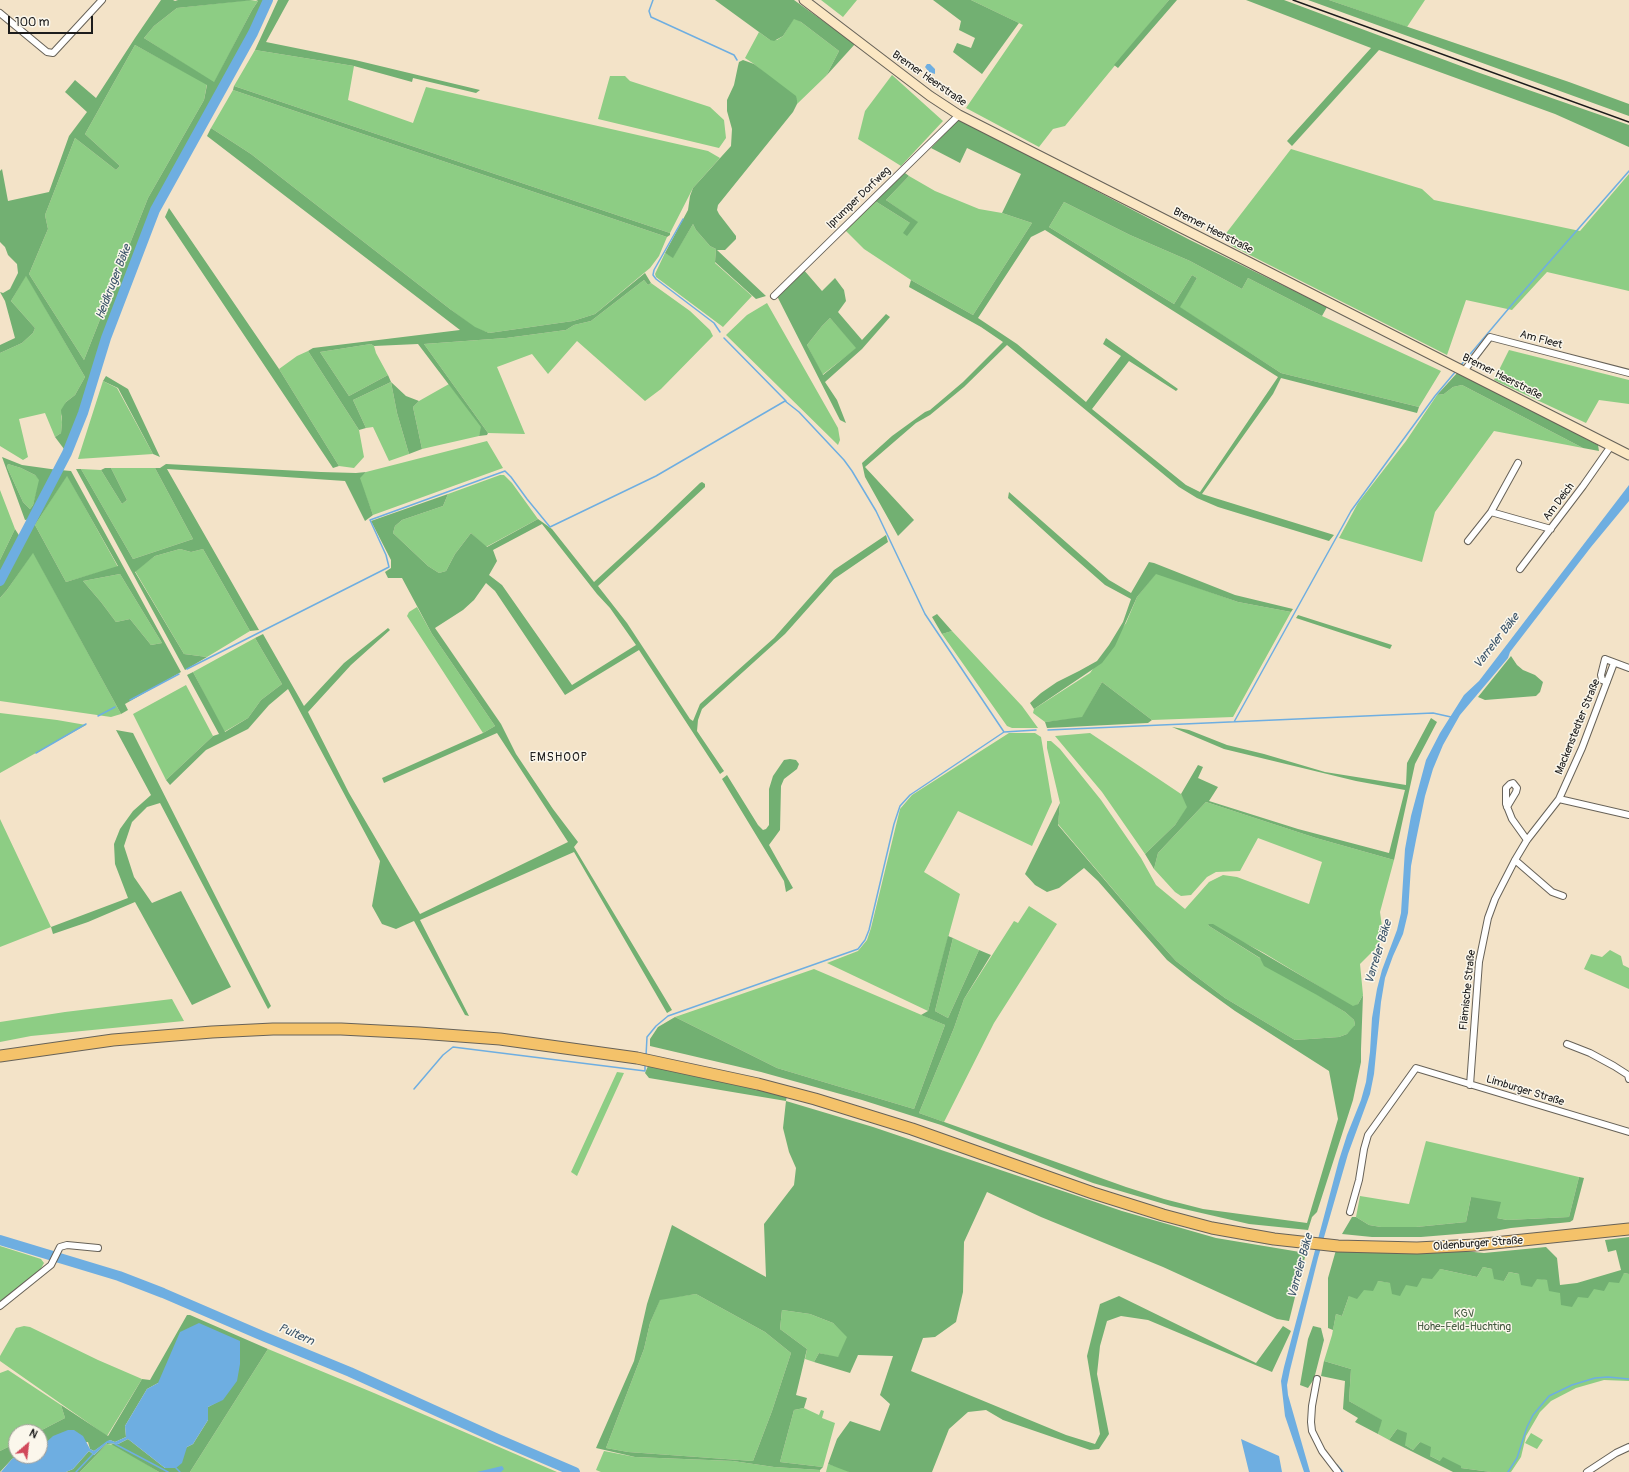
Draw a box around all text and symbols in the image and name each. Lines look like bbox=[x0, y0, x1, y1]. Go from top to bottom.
scale bar bbox=[10, 8, 95, 34]
text: 100 m bbox=[15, 15, 49, 30]
street label: Bremer Heerstraße bbox=[889, 48, 969, 110]
street label: Iprumper Dorfweg bbox=[824, 164, 894, 232]
street label: Bremer Heerstraße bbox=[1171, 205, 1255, 257]
water label: Heidkruger Bäke bbox=[93, 243, 135, 321]
street label: Am Fleet bbox=[1518, 328, 1564, 352]
street label: Bremer Heerstraße bbox=[1460, 351, 1544, 403]
street label: Am Deich bbox=[1540, 480, 1578, 524]
water label: Varreler Bäke bbox=[1471, 611, 1523, 671]
street label: Mackenstedter Straße bbox=[1553, 677, 1603, 777]
district label: EMSHOOP bbox=[530, 751, 588, 765]
water label: Varreler Bäke bbox=[1362, 918, 1396, 986]
street label: Flämische Straße bbox=[1457, 949, 1479, 1031]
street label: Limburger Straße bbox=[1484, 1073, 1566, 1109]
water label: Varreler Bäke bbox=[1285, 1232, 1317, 1300]
street label: Oldenburger Straße bbox=[1433, 1234, 1523, 1254]
park label: KGV Hohe-Feld-Huchting bbox=[1417, 1307, 1511, 1333]
water label: Pultern bbox=[276, 1321, 316, 1349]
north arrow bbox=[8, 1424, 48, 1464]
text: N bbox=[27, 1426, 40, 1441]

